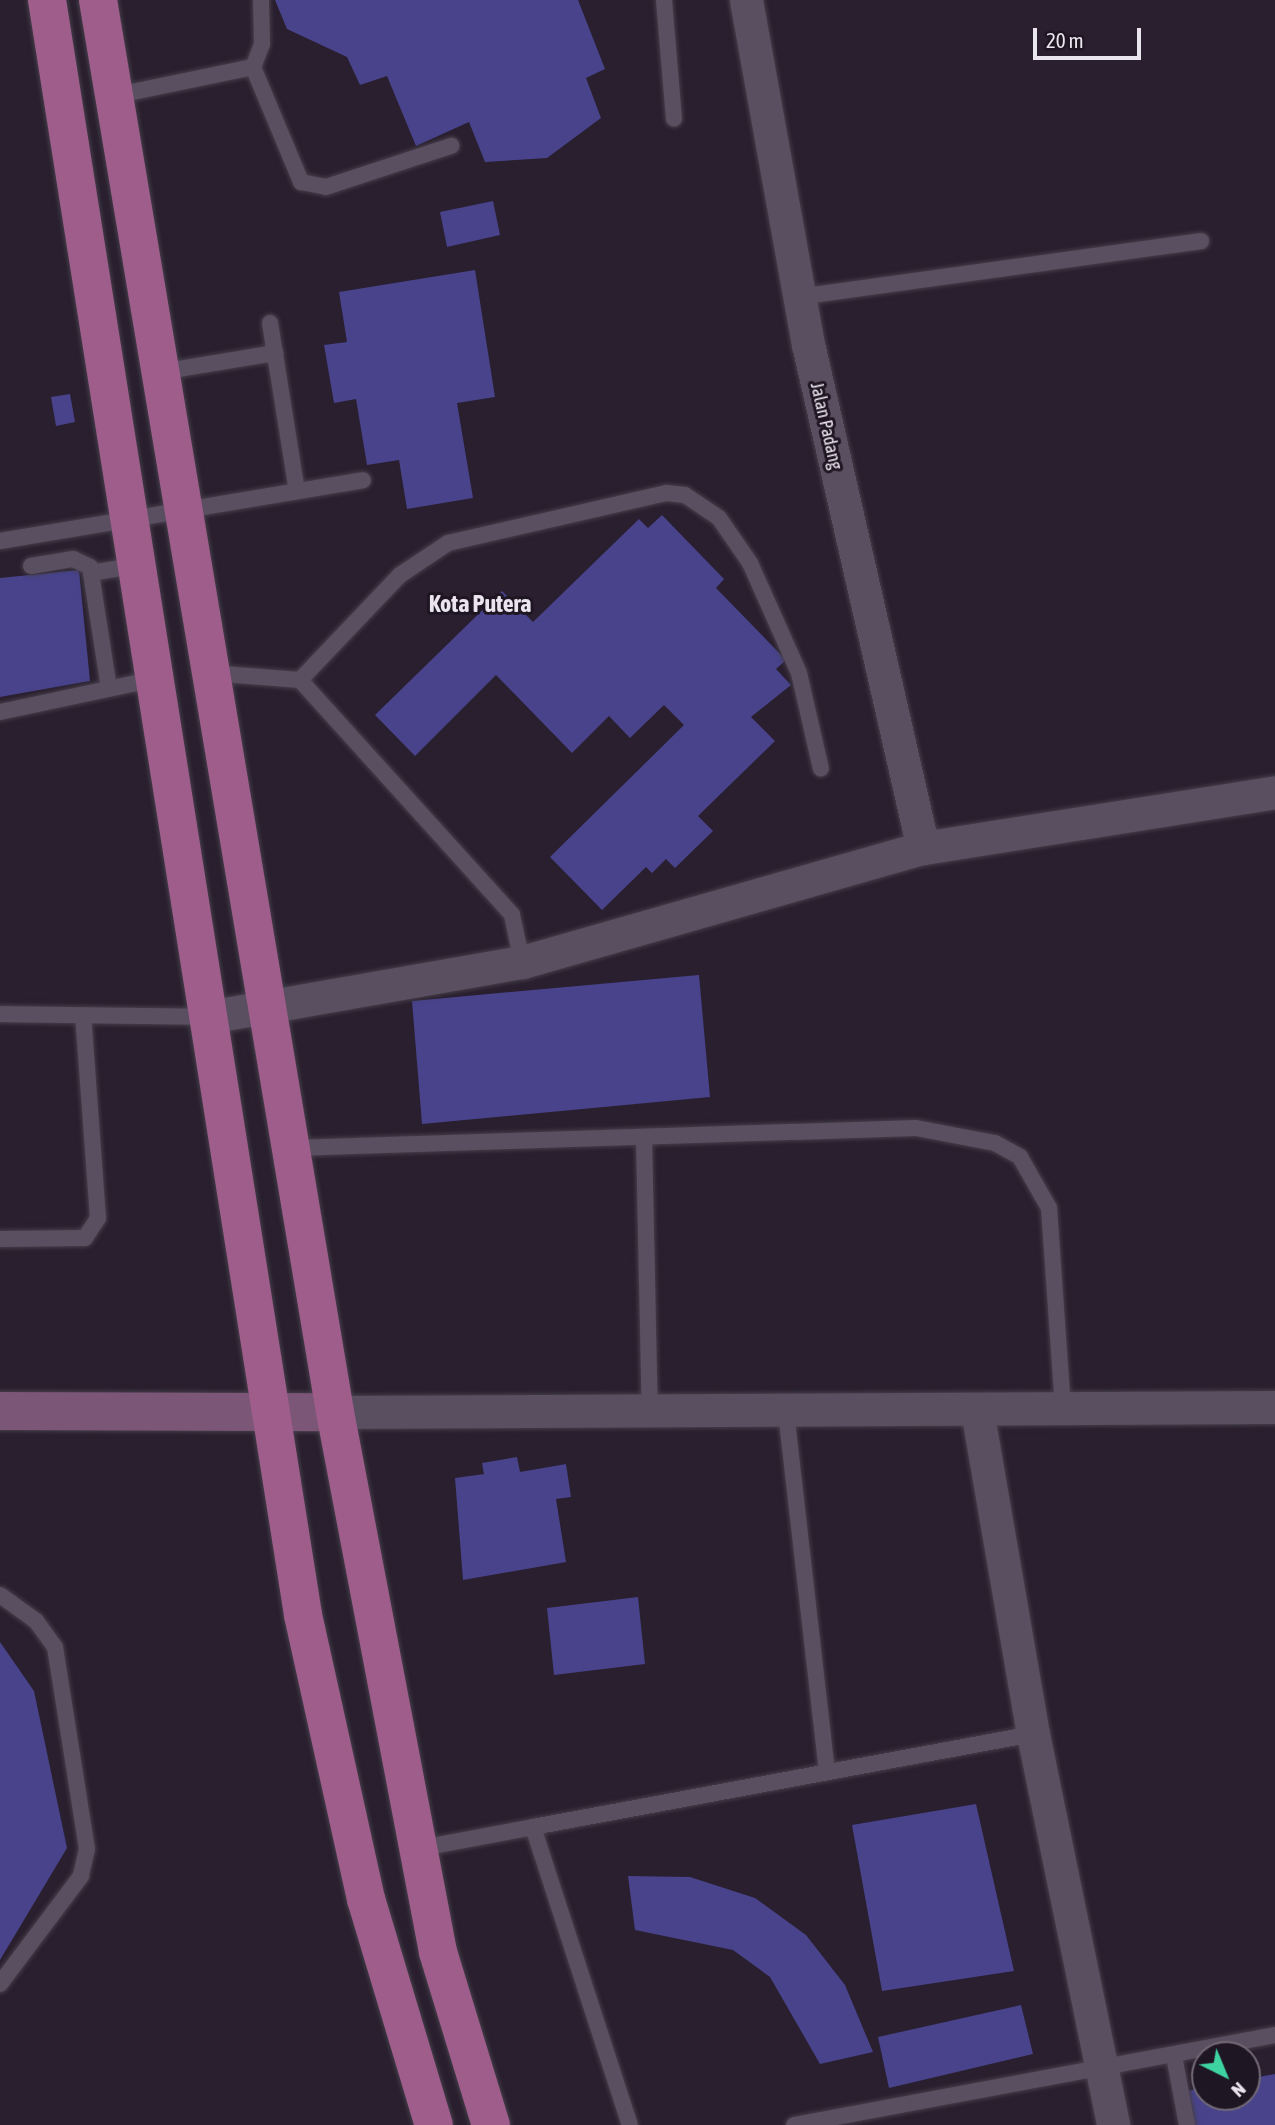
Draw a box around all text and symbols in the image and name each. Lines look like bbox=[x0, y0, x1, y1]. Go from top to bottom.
scale bar bbox=[1037, 14, 1146, 58]
text: 20 m bbox=[1046, 28, 1084, 52]
street label: Jalan Padang bbox=[806, 380, 846, 472]
district label: Kota Putera bbox=[429, 590, 531, 618]
north arrow bbox=[1191, 2041, 1261, 2111]
text: N bbox=[1227, 2078, 1251, 2102]

